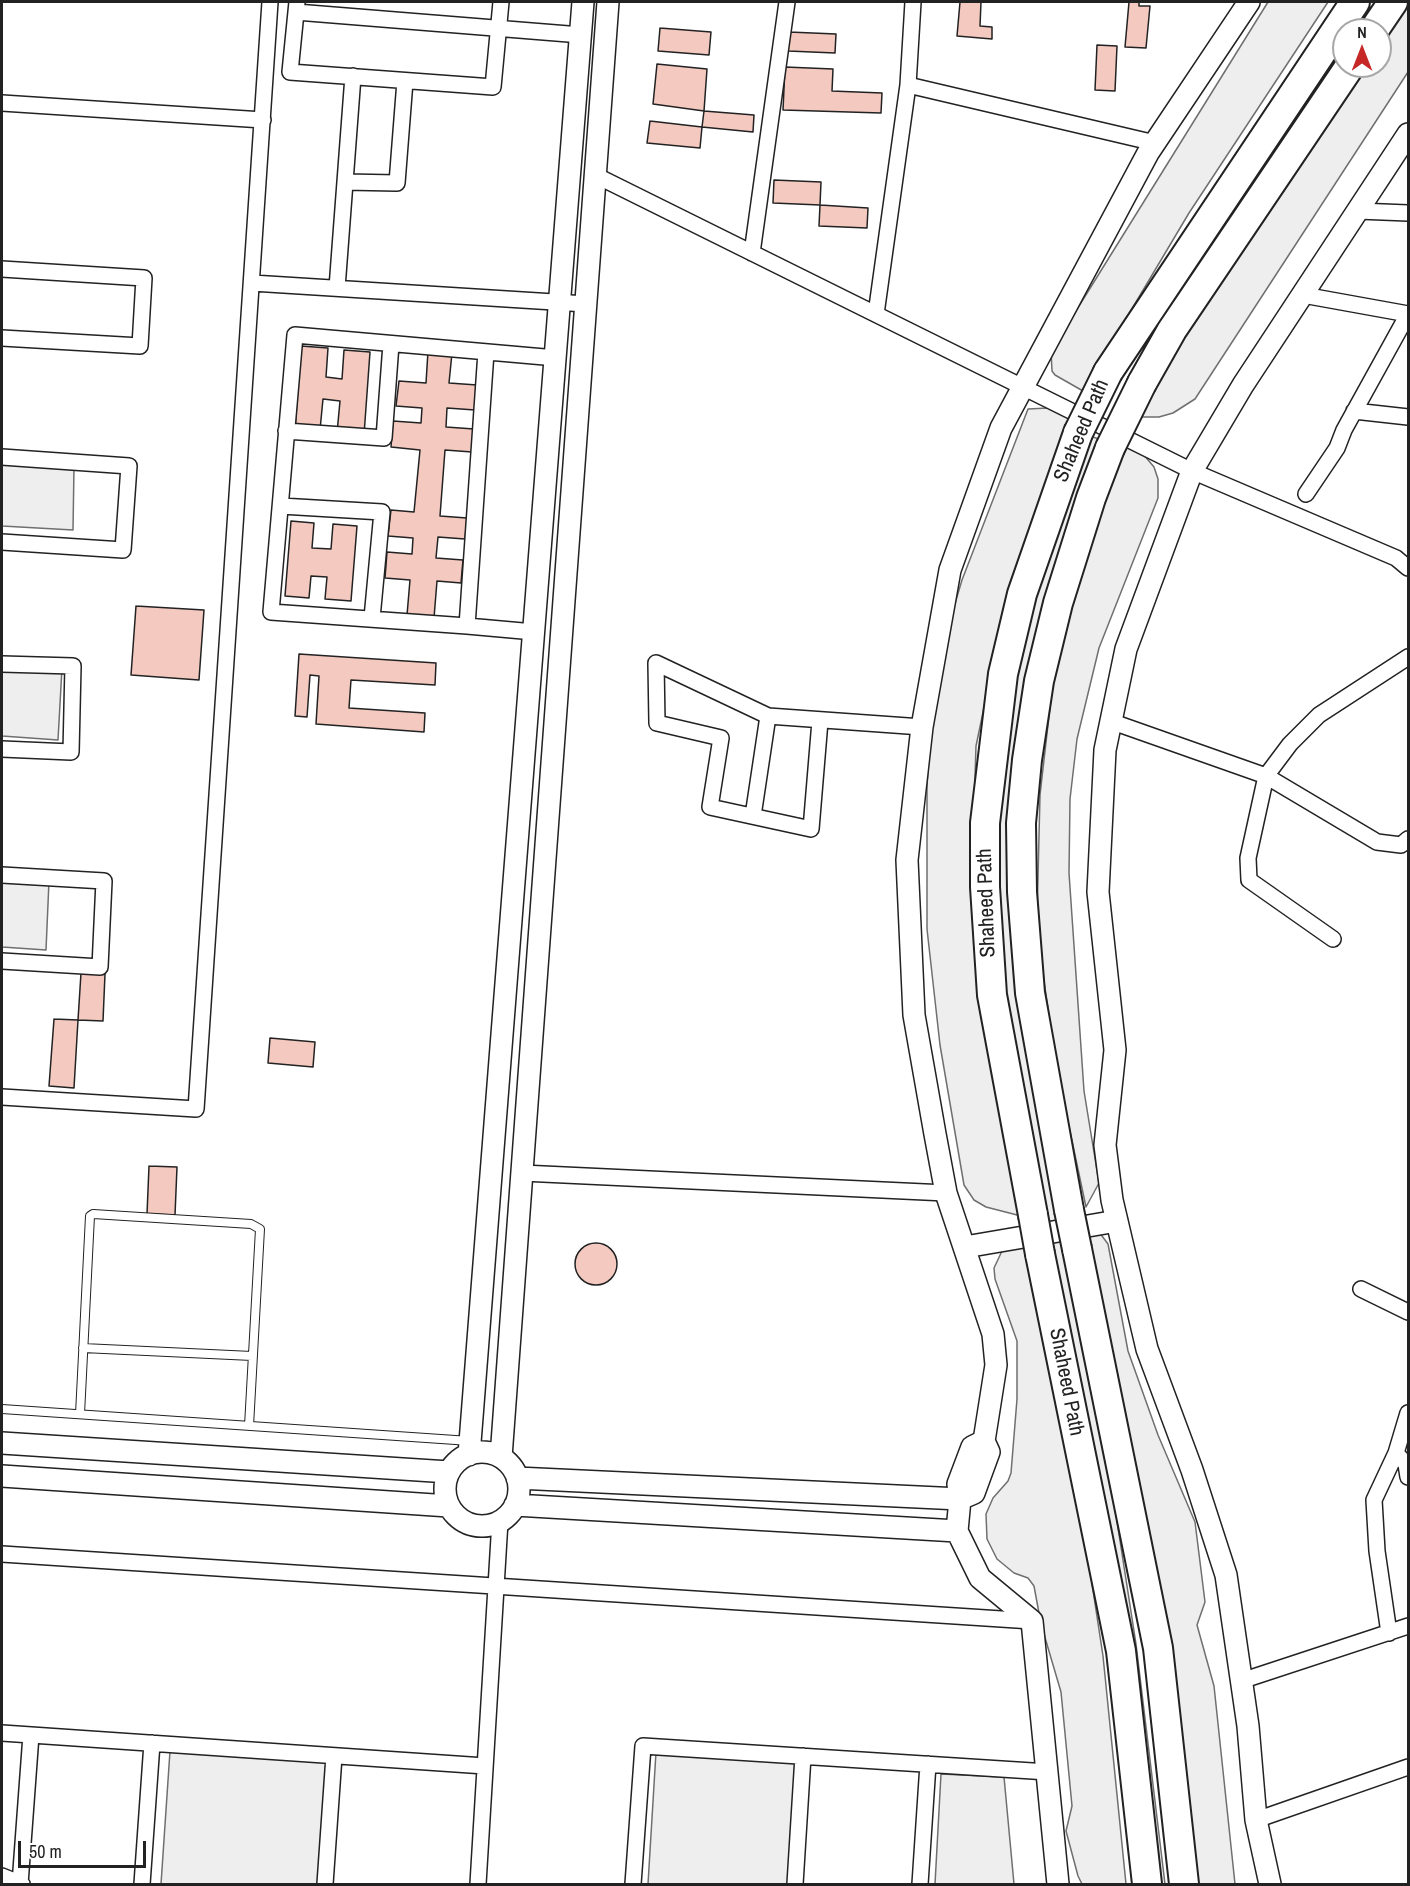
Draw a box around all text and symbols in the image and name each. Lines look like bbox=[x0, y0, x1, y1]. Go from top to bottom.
north arrow bbox=[1332, 18, 1392, 78]
text: N bbox=[1357, 21, 1367, 43]
street label: Shaheed Path bbox=[1049, 376, 1115, 486]
street label: Shaheed Path bbox=[973, 848, 1001, 958]
street label: Shaheed Path bbox=[1043, 1326, 1089, 1438]
scale bar bbox=[21, 1829, 148, 1867]
text: 50 m bbox=[29, 1839, 62, 1864]

